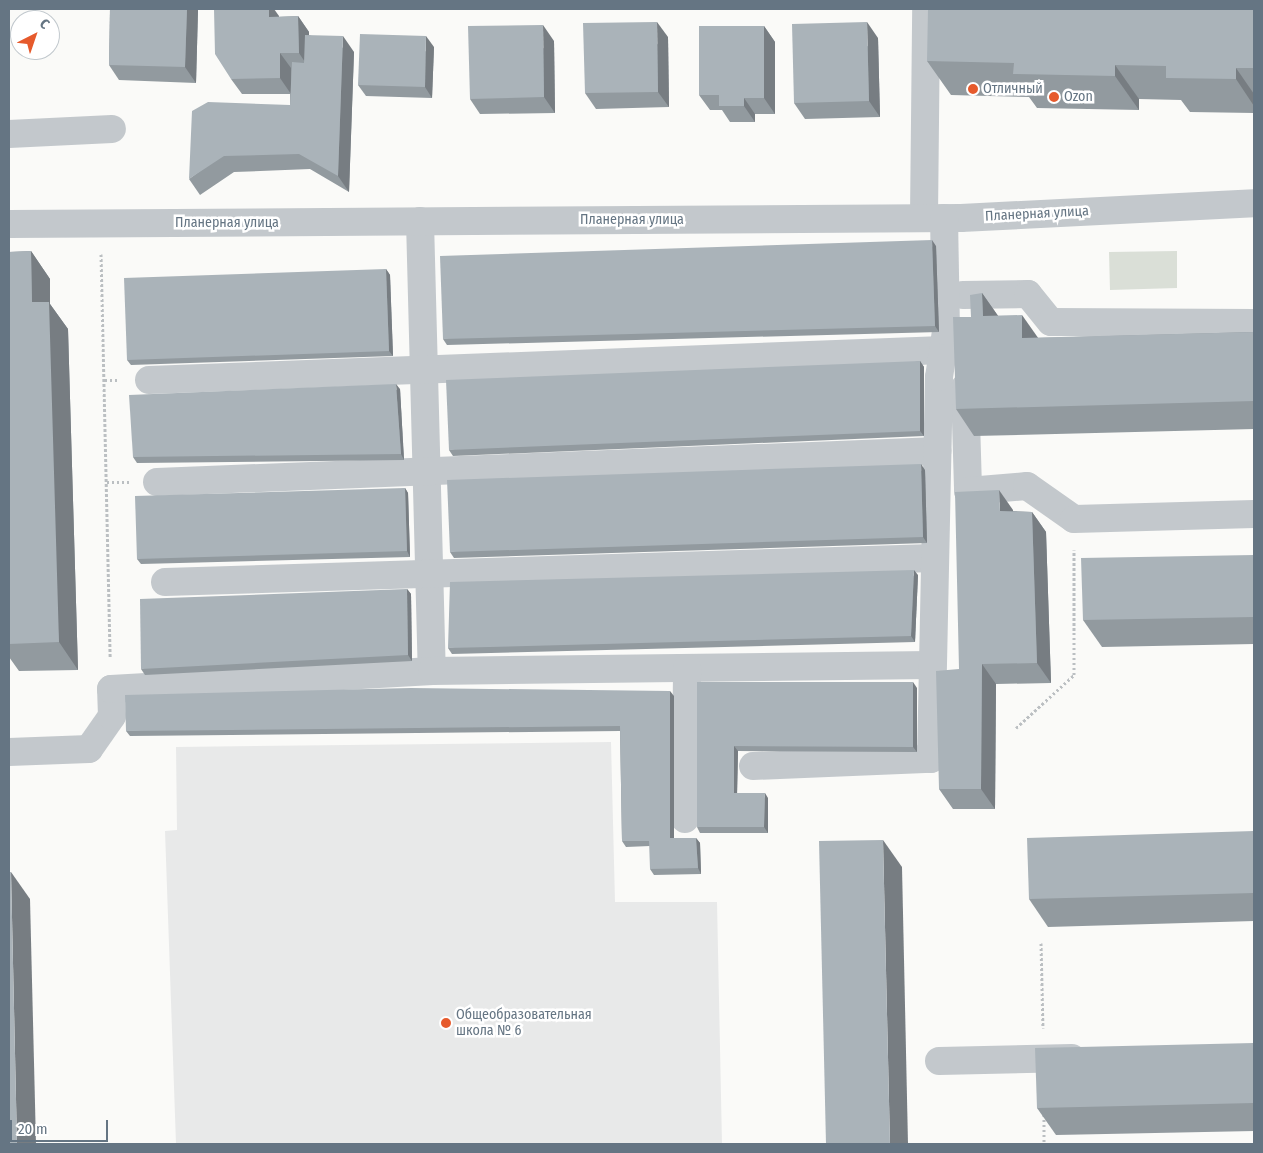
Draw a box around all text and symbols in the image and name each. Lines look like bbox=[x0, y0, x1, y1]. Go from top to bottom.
north arrow bbox=[10, 10, 60, 60]
text: С bbox=[36, 15, 53, 33]
place label: Отличный bbox=[983, 81, 1043, 97]
marker: Отличный bbox=[967, 83, 979, 95]
place label: Ozon bbox=[1064, 89, 1093, 105]
marker: Ozon bbox=[1048, 91, 1060, 103]
street label: Планерная улица bbox=[985, 203, 1089, 225]
street label: Планерная улица bbox=[580, 212, 684, 228]
street label: Планерная улица bbox=[175, 215, 279, 231]
place label: Общеобразовательная школа № 6 bbox=[456, 1007, 592, 1040]
marker: Общеобразовательная школа № 6 bbox=[440, 1017, 452, 1029]
scale bar bbox=[12, 1110, 110, 1142]
text: 20 m bbox=[18, 1120, 48, 1138]

